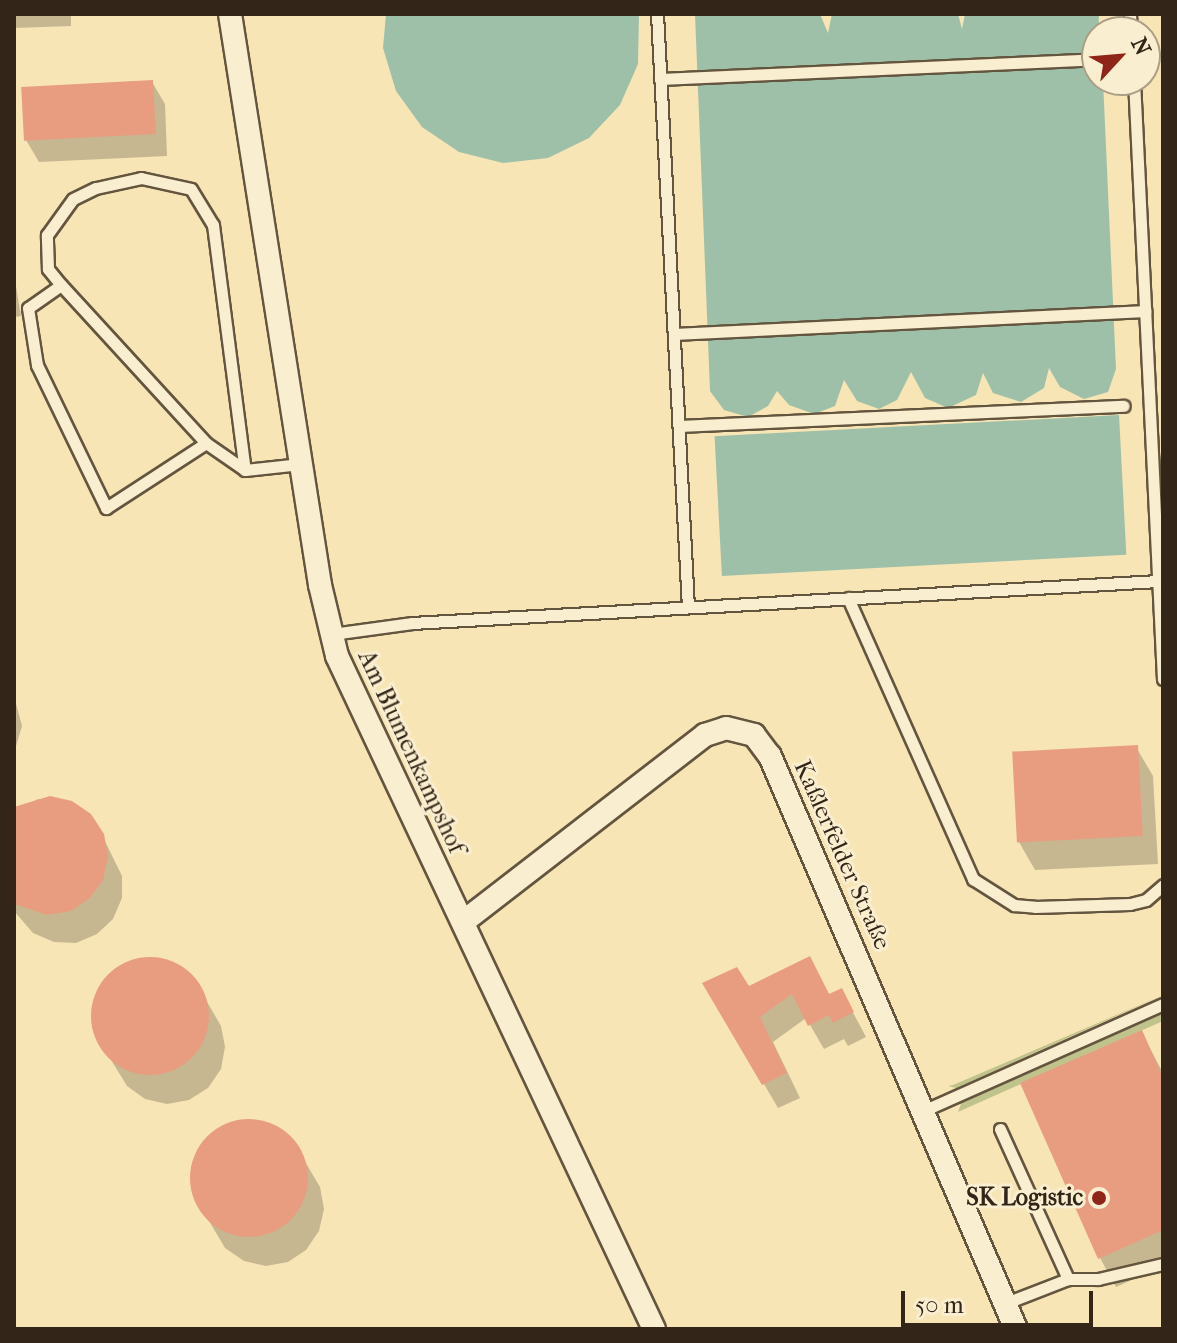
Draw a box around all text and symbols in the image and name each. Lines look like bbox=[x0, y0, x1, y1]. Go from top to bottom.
north arrow bbox=[1081, 16, 1161, 96]
text: N bbox=[1125, 33, 1156, 60]
street label: Am Blumenkampshof bbox=[351, 646, 471, 858]
street label: Kaßlerfelder Straße bbox=[787, 756, 897, 954]
place label: SK Logistic bbox=[966, 1184, 1083, 1212]
marker: SK Logistic bbox=[1090, 1189, 1108, 1207]
scale bar bbox=[905, 1275, 1097, 1325]
text: 50 m bbox=[915, 1291, 964, 1319]

